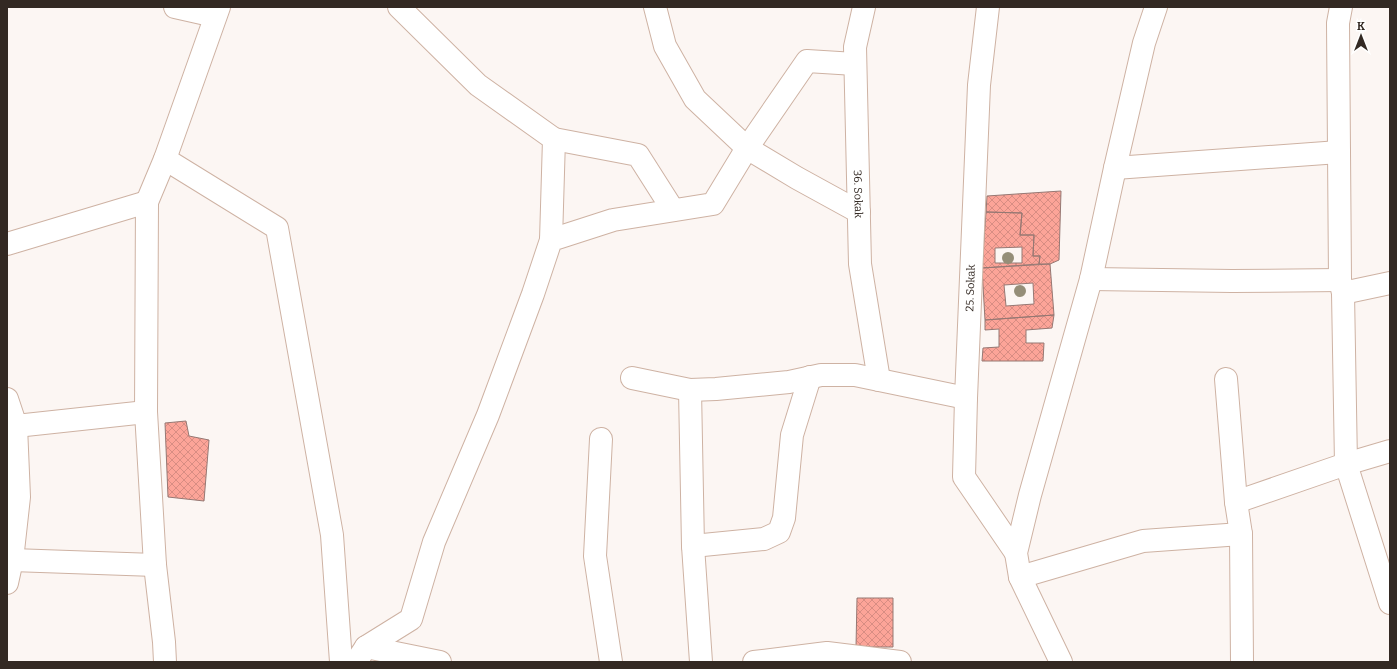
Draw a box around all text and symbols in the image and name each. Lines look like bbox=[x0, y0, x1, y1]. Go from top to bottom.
north arrow bbox=[1341, 16, 1381, 56]
text: K bbox=[1357, 20, 1365, 33]
street label: 36. Sokak bbox=[851, 170, 865, 219]
street label: 25. Sokak bbox=[963, 263, 978, 312]

